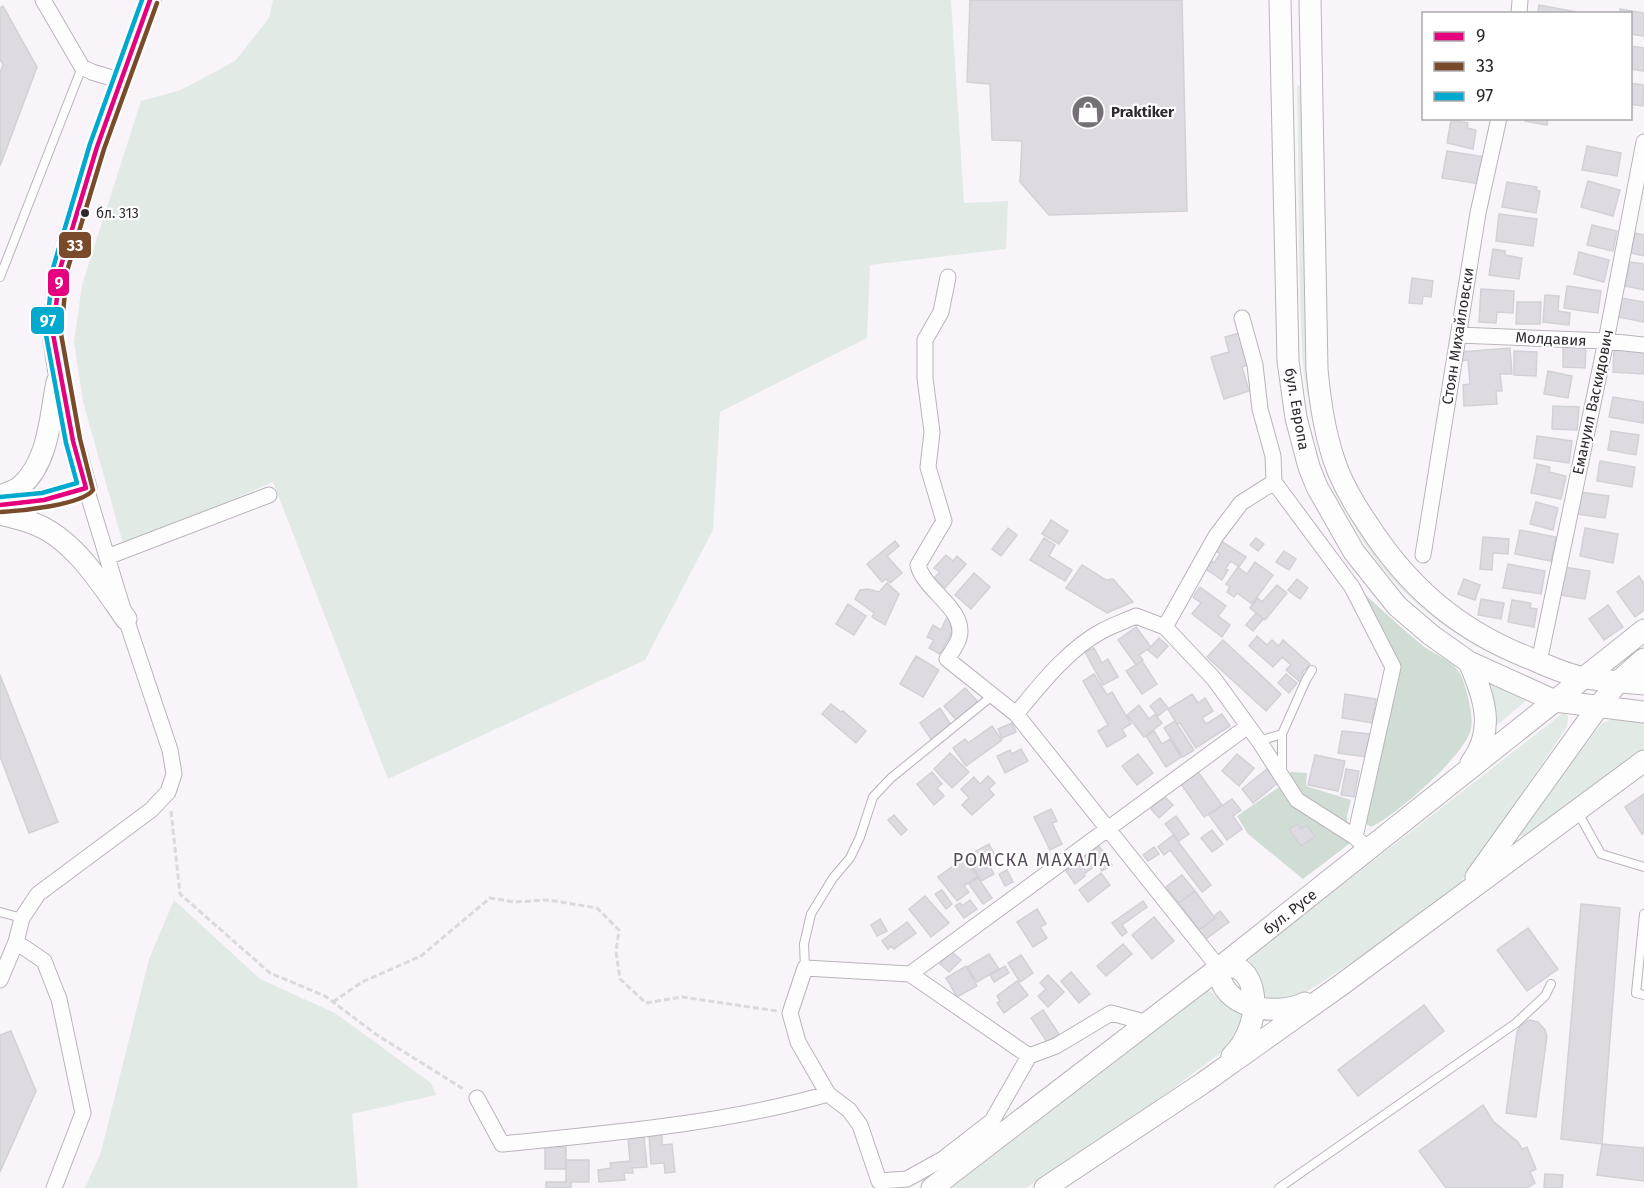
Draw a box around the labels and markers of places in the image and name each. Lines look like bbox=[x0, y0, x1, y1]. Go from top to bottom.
shop icon: Praktiker bbox=[1070, 94, 1106, 130]
place label: Praktiker bbox=[1111, 103, 1175, 121]
place label: бл. 313 bbox=[96, 205, 139, 222]
marker: бл. 313 bbox=[79, 207, 91, 219]

